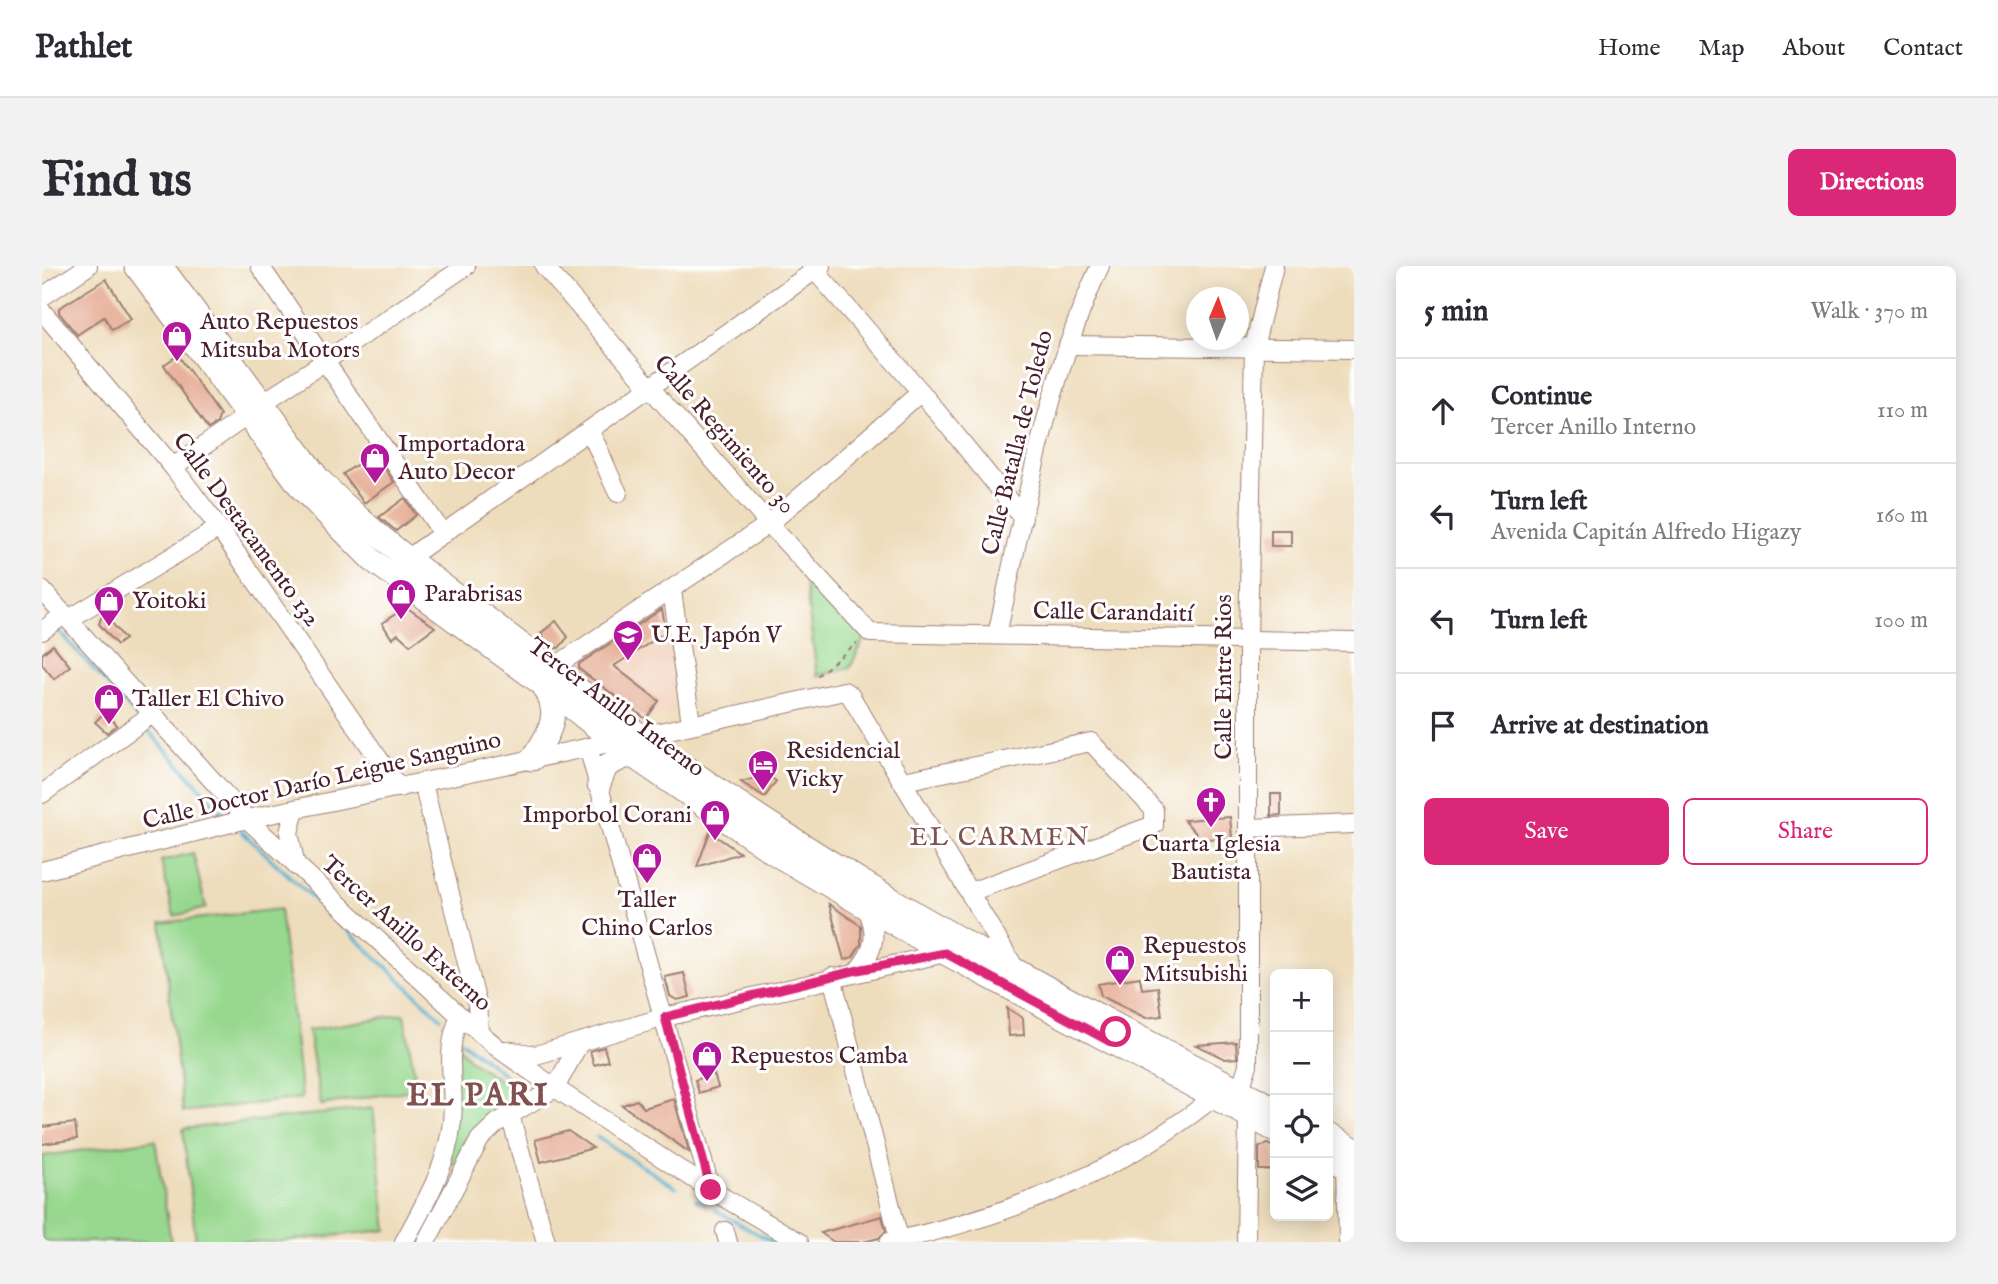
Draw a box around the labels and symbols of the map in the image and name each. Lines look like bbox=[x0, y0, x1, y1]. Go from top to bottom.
north arrow bbox=[1186, 287, 1249, 350]
place label: Auto Repuestos Mitsuba Motors bbox=[199, 307, 360, 366]
shop icon: Auto Repuestos Mitsuba Motors bbox=[160, 319, 194, 363]
street label: Calle Batalla de Toledo bbox=[975, 327, 1061, 559]
street label: Calle Regimiento 30 bbox=[646, 349, 802, 521]
street label: Calle Destacamento 132 bbox=[165, 427, 327, 633]
place label: Importadora Auto Decor bbox=[397, 429, 526, 488]
shop icon: Importadora Auto Decor bbox=[358, 441, 392, 485]
shop icon: Parabrisas bbox=[384, 577, 418, 621]
place label: Parabrisas bbox=[424, 579, 523, 610]
shop icon: Yoitoki bbox=[92, 584, 126, 628]
place label: Yoitoki bbox=[132, 586, 206, 617]
street label: Calle Entre Rios bbox=[1209, 594, 1240, 760]
street label: Calle Carandaití bbox=[1032, 596, 1195, 630]
school or university icon: U.E. Japón V bbox=[611, 618, 645, 662]
place label: U.E. Japón V bbox=[651, 620, 783, 651]
street label: Tercer Anillo Interno bbox=[521, 631, 711, 785]
shop icon: Taller El Chivo bbox=[92, 682, 126, 726]
place label: Taller El Chivo bbox=[132, 684, 284, 715]
street label: Calle Doctor Darío Leigue Sanguino bbox=[140, 725, 504, 837]
place label: Residencial Vicky bbox=[785, 736, 901, 795]
hotel icon: Residencial Vicky bbox=[746, 748, 780, 792]
church icon: Cuarta Iglesia Bautista bbox=[1194, 785, 1228, 829]
shop icon: Imporbol Corani bbox=[698, 798, 732, 842]
place label: Imporbol Corani bbox=[523, 800, 692, 831]
district label: EL CARMEN bbox=[910, 821, 1090, 854]
place label: Cuarta Iglesia Bautista bbox=[1142, 829, 1281, 888]
shop icon: Taller Chino Carlos bbox=[630, 841, 664, 885]
street label: Tercer Anillo Externo bbox=[314, 849, 498, 1019]
place label: Taller Chino Carlos bbox=[581, 885, 713, 944]
place label: Repuestos Mitsubishi bbox=[1143, 931, 1248, 990]
shop icon: Repuestos Mitsubishi bbox=[1103, 943, 1137, 987]
route start bbox=[1100, 1016, 1131, 1047]
shop icon: Repuestos Camba bbox=[690, 1039, 724, 1083]
place label: Repuestos Camba bbox=[730, 1041, 909, 1072]
district label: EL PARI bbox=[406, 1076, 550, 1117]
route end bbox=[695, 1174, 726, 1205]

